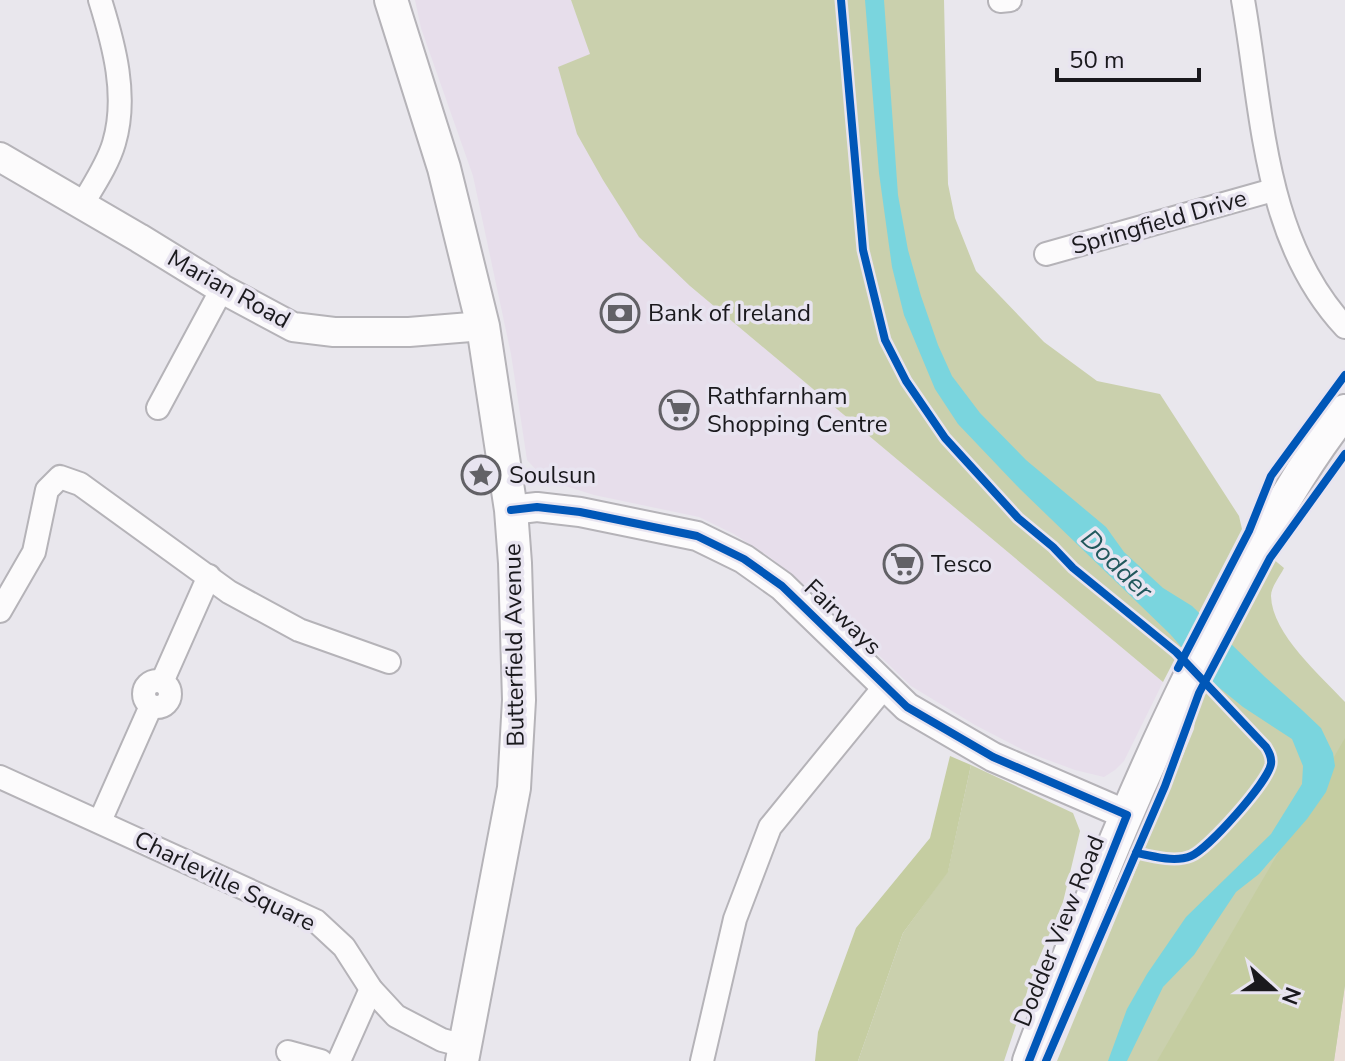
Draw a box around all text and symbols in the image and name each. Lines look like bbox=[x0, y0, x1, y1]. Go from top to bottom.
scale bar bbox=[1057, 32, 1199, 82]
text: 50 m bbox=[1069, 44, 1125, 76]
street label: Springfield Drive bbox=[1068, 182, 1250, 262]
street label: Marian Road bbox=[162, 242, 296, 336]
bank icon: Bank of Ireland bbox=[599, 292, 641, 334]
place label: Bank of Ireland bbox=[648, 297, 811, 329]
place label: Rathfarnham Shopping Centre bbox=[707, 380, 887, 440]
supermarket icon: Rathfarnham Shopping Centre bbox=[658, 389, 700, 431]
place icon: Soulsun bbox=[460, 454, 502, 496]
place label: Soulsun bbox=[509, 459, 596, 491]
water label: Dodder bbox=[1073, 521, 1161, 608]
street label: Butterfield Avenue bbox=[496, 543, 532, 747]
supermarket icon: Tesco bbox=[882, 543, 924, 585]
place label: Tesco bbox=[931, 548, 992, 580]
street label: Fairways bbox=[797, 572, 889, 662]
street label: Charleville Square bbox=[129, 823, 321, 939]
street label: Dodder View Road bbox=[1006, 831, 1112, 1031]
north arrow bbox=[1233, 949, 1313, 1029]
text: N bbox=[1274, 983, 1308, 1009]

